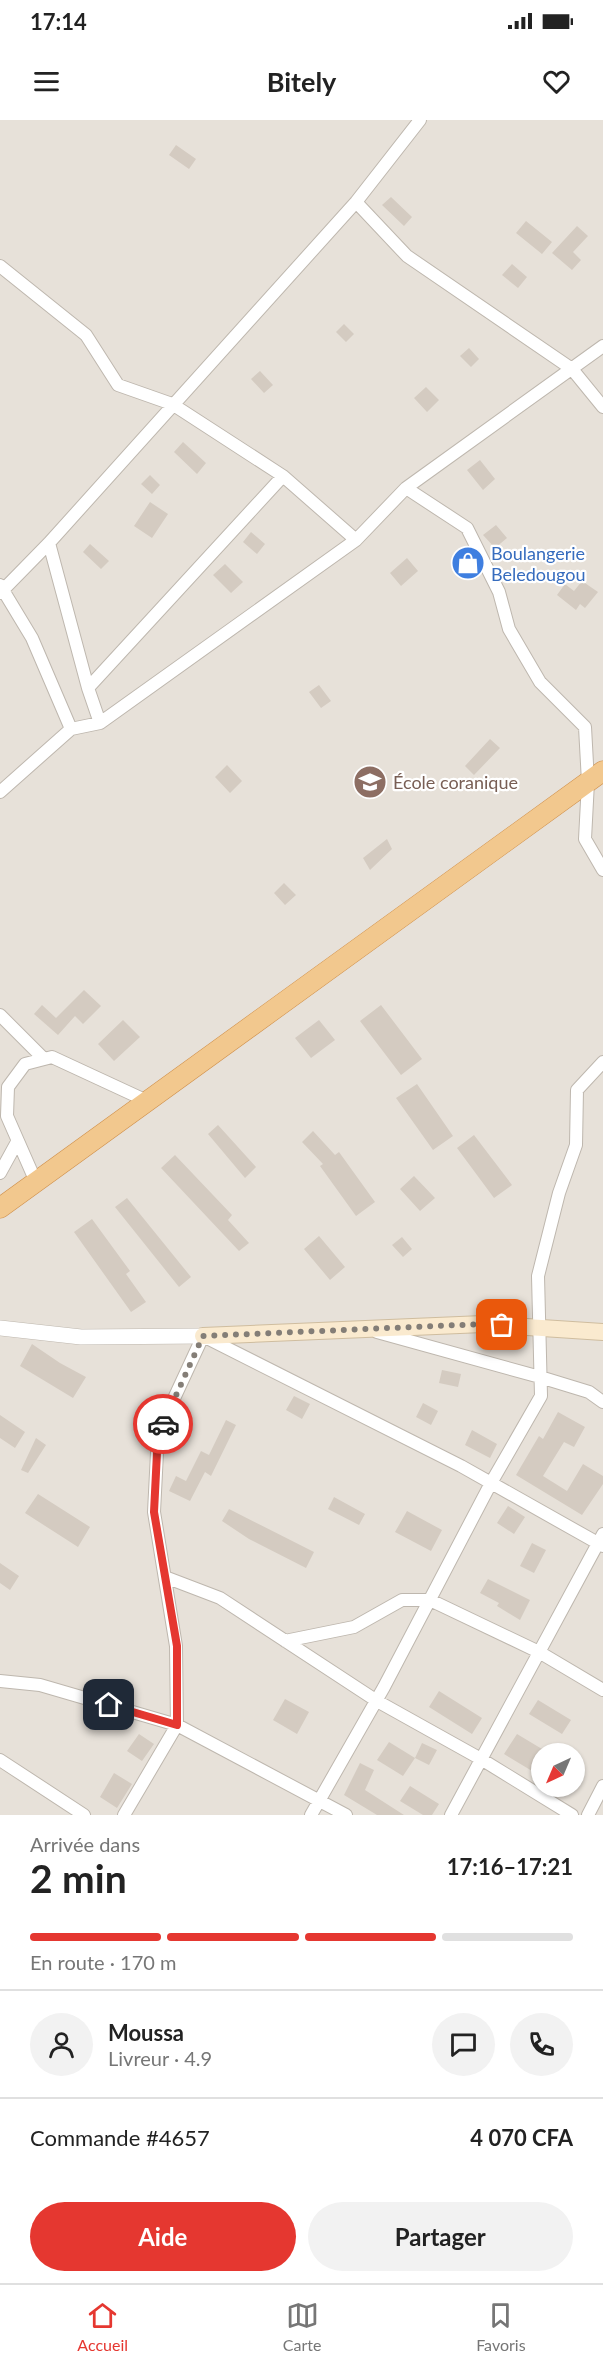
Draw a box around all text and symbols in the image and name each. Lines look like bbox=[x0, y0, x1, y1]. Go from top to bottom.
text: 17:14 bbox=[30, 8, 87, 35]
icon: menu bbox=[30, 65, 63, 98]
text: Bitely bbox=[267, 65, 336, 98]
icon: heart bbox=[540, 65, 573, 98]
place label: Boulangerie Beledougou bbox=[491, 542, 586, 585]
shop icon: Boulangerie Beledougou bbox=[450, 545, 486, 581]
school or university icon: École coranique bbox=[352, 764, 388, 800]
place label: École coranique bbox=[393, 771, 518, 793]
pin bbox=[476, 1299, 527, 1350]
icon: bag bbox=[485, 1308, 518, 1341]
courier bbox=[133, 1394, 193, 1454]
icon: car bbox=[147, 1408, 180, 1441]
pin bbox=[83, 1679, 134, 1730]
icon: home bbox=[92, 1688, 125, 1721]
north arrow bbox=[531, 1743, 585, 1797]
map controls bbox=[531, 1743, 585, 1797]
text: Arrivée dans bbox=[30, 1832, 140, 1856]
text: 17:16–17:21 bbox=[447, 1853, 573, 1880]
text: 2 min bbox=[30, 1855, 127, 1901]
text: En route · 170 m bbox=[30, 1950, 176, 1974]
button: person bbox=[30, 2013, 93, 2076]
button: chat bbox=[432, 2013, 495, 2076]
button: phone bbox=[510, 2013, 573, 2076]
text: Moussa bbox=[108, 2019, 184, 2046]
text: Livreur · 4.9 bbox=[108, 2046, 212, 2070]
text: Commande #4657 bbox=[30, 2124, 210, 2151]
text: 4 070 CFA bbox=[470, 2124, 573, 2151]
button: Aide bbox=[30, 2202, 296, 2271]
button: Partager bbox=[308, 2202, 573, 2271]
tab: Accueil bbox=[77, 2299, 128, 2354]
tab: Carte bbox=[283, 2299, 321, 2354]
tab: Favoris bbox=[476, 2299, 526, 2354]

